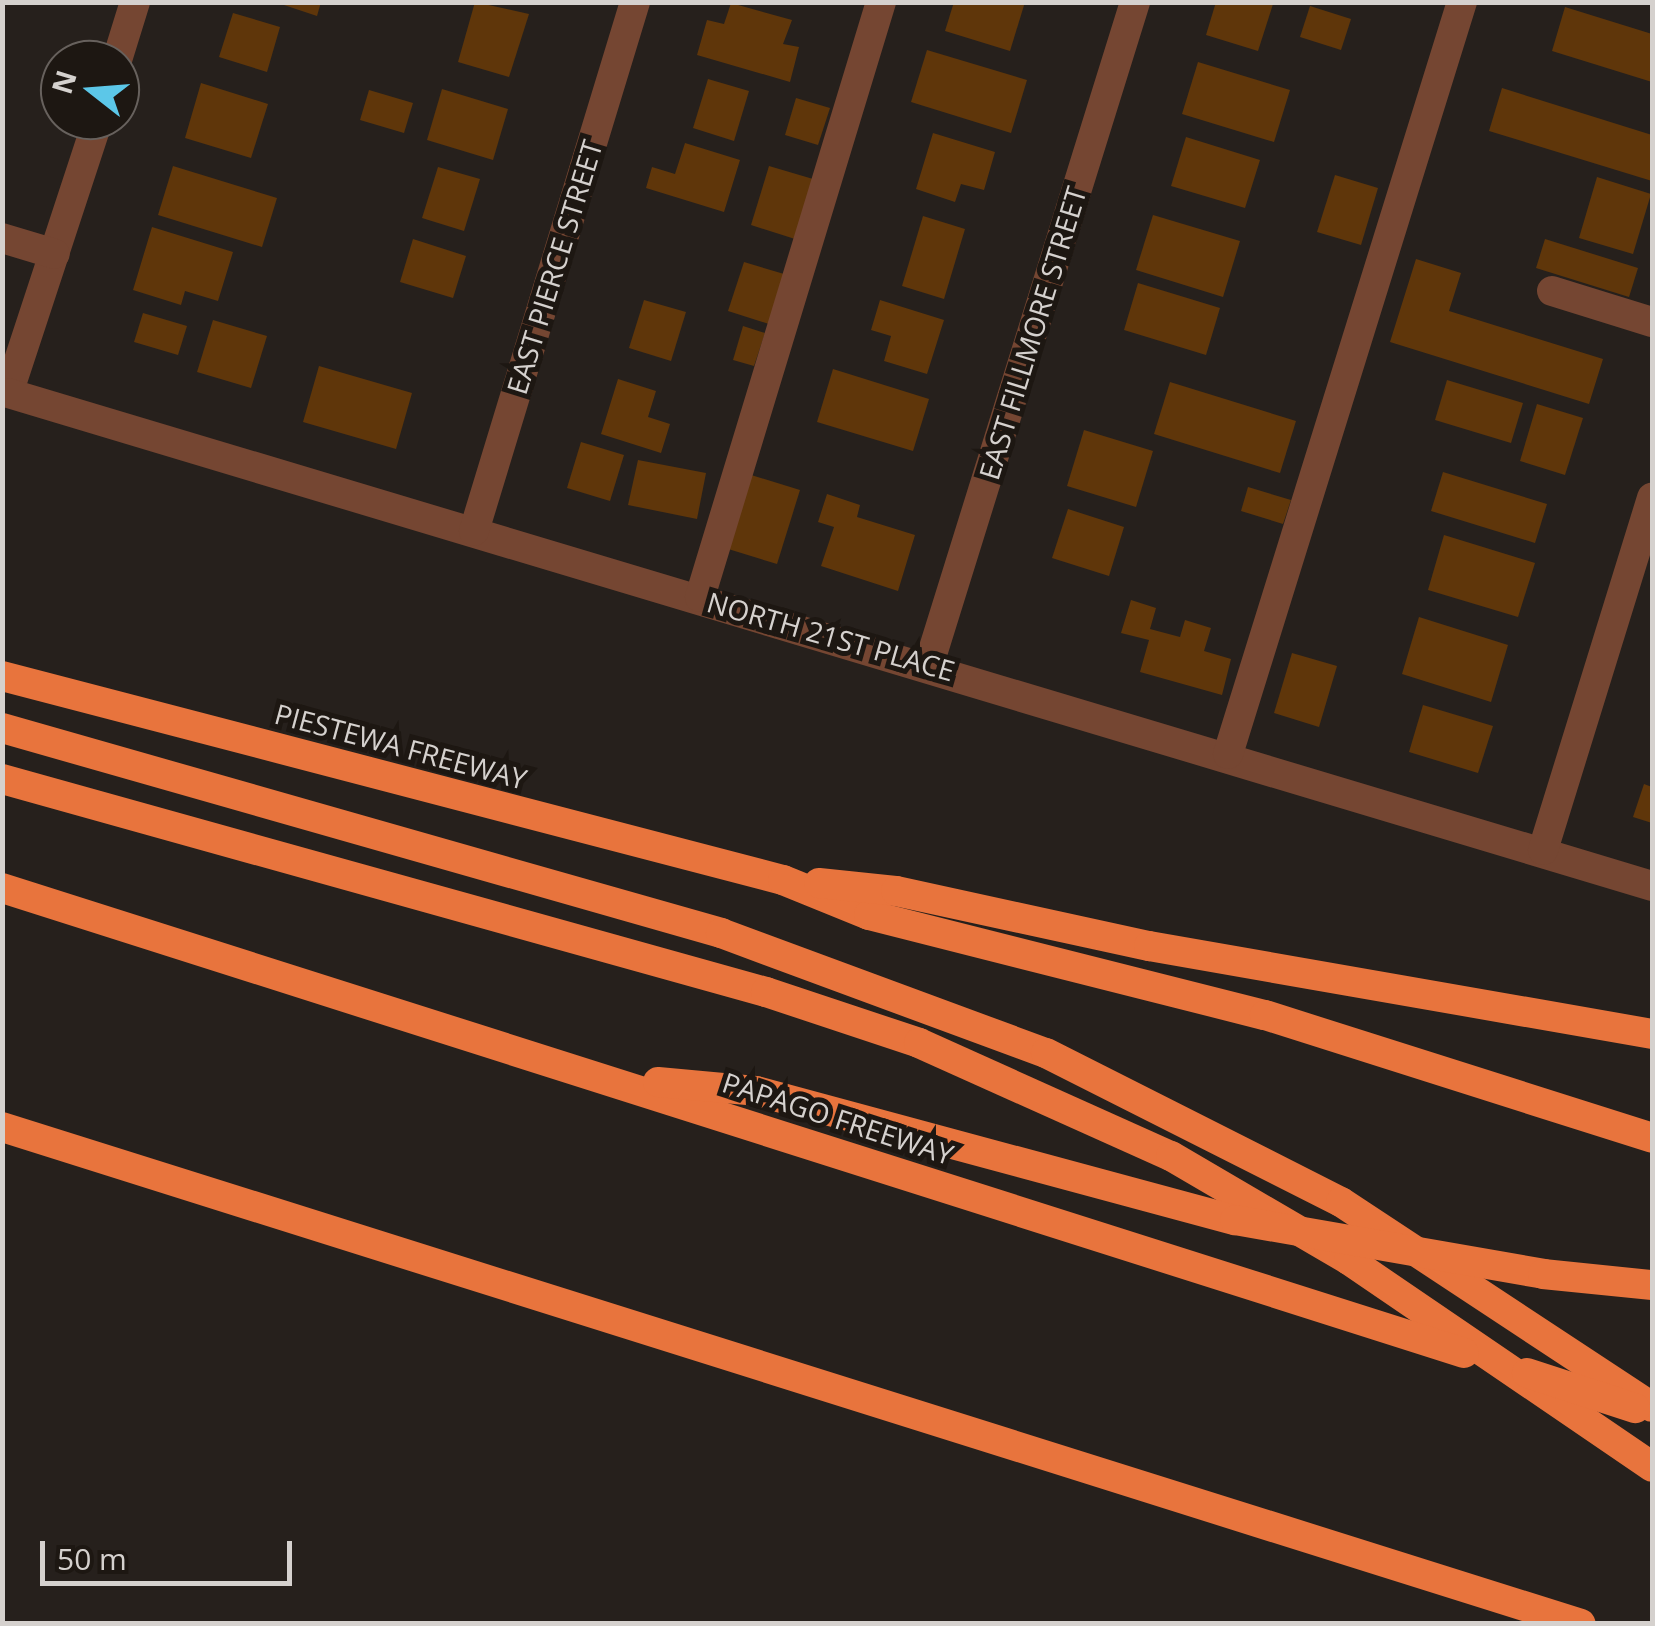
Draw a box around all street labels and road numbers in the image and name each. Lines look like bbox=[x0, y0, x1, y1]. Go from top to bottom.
street label: EAST PIERCE STREET bbox=[499, 136, 609, 398]
street label: EAST FILLMORE STREET bbox=[971, 182, 1093, 484]
street label: NORTH 21ST PLACE bbox=[703, 585, 959, 687]
street label: PIESTEWA FREEWAY bbox=[271, 696, 531, 796]
street label: PAPAGO FREEWAY bbox=[718, 1065, 958, 1171]

